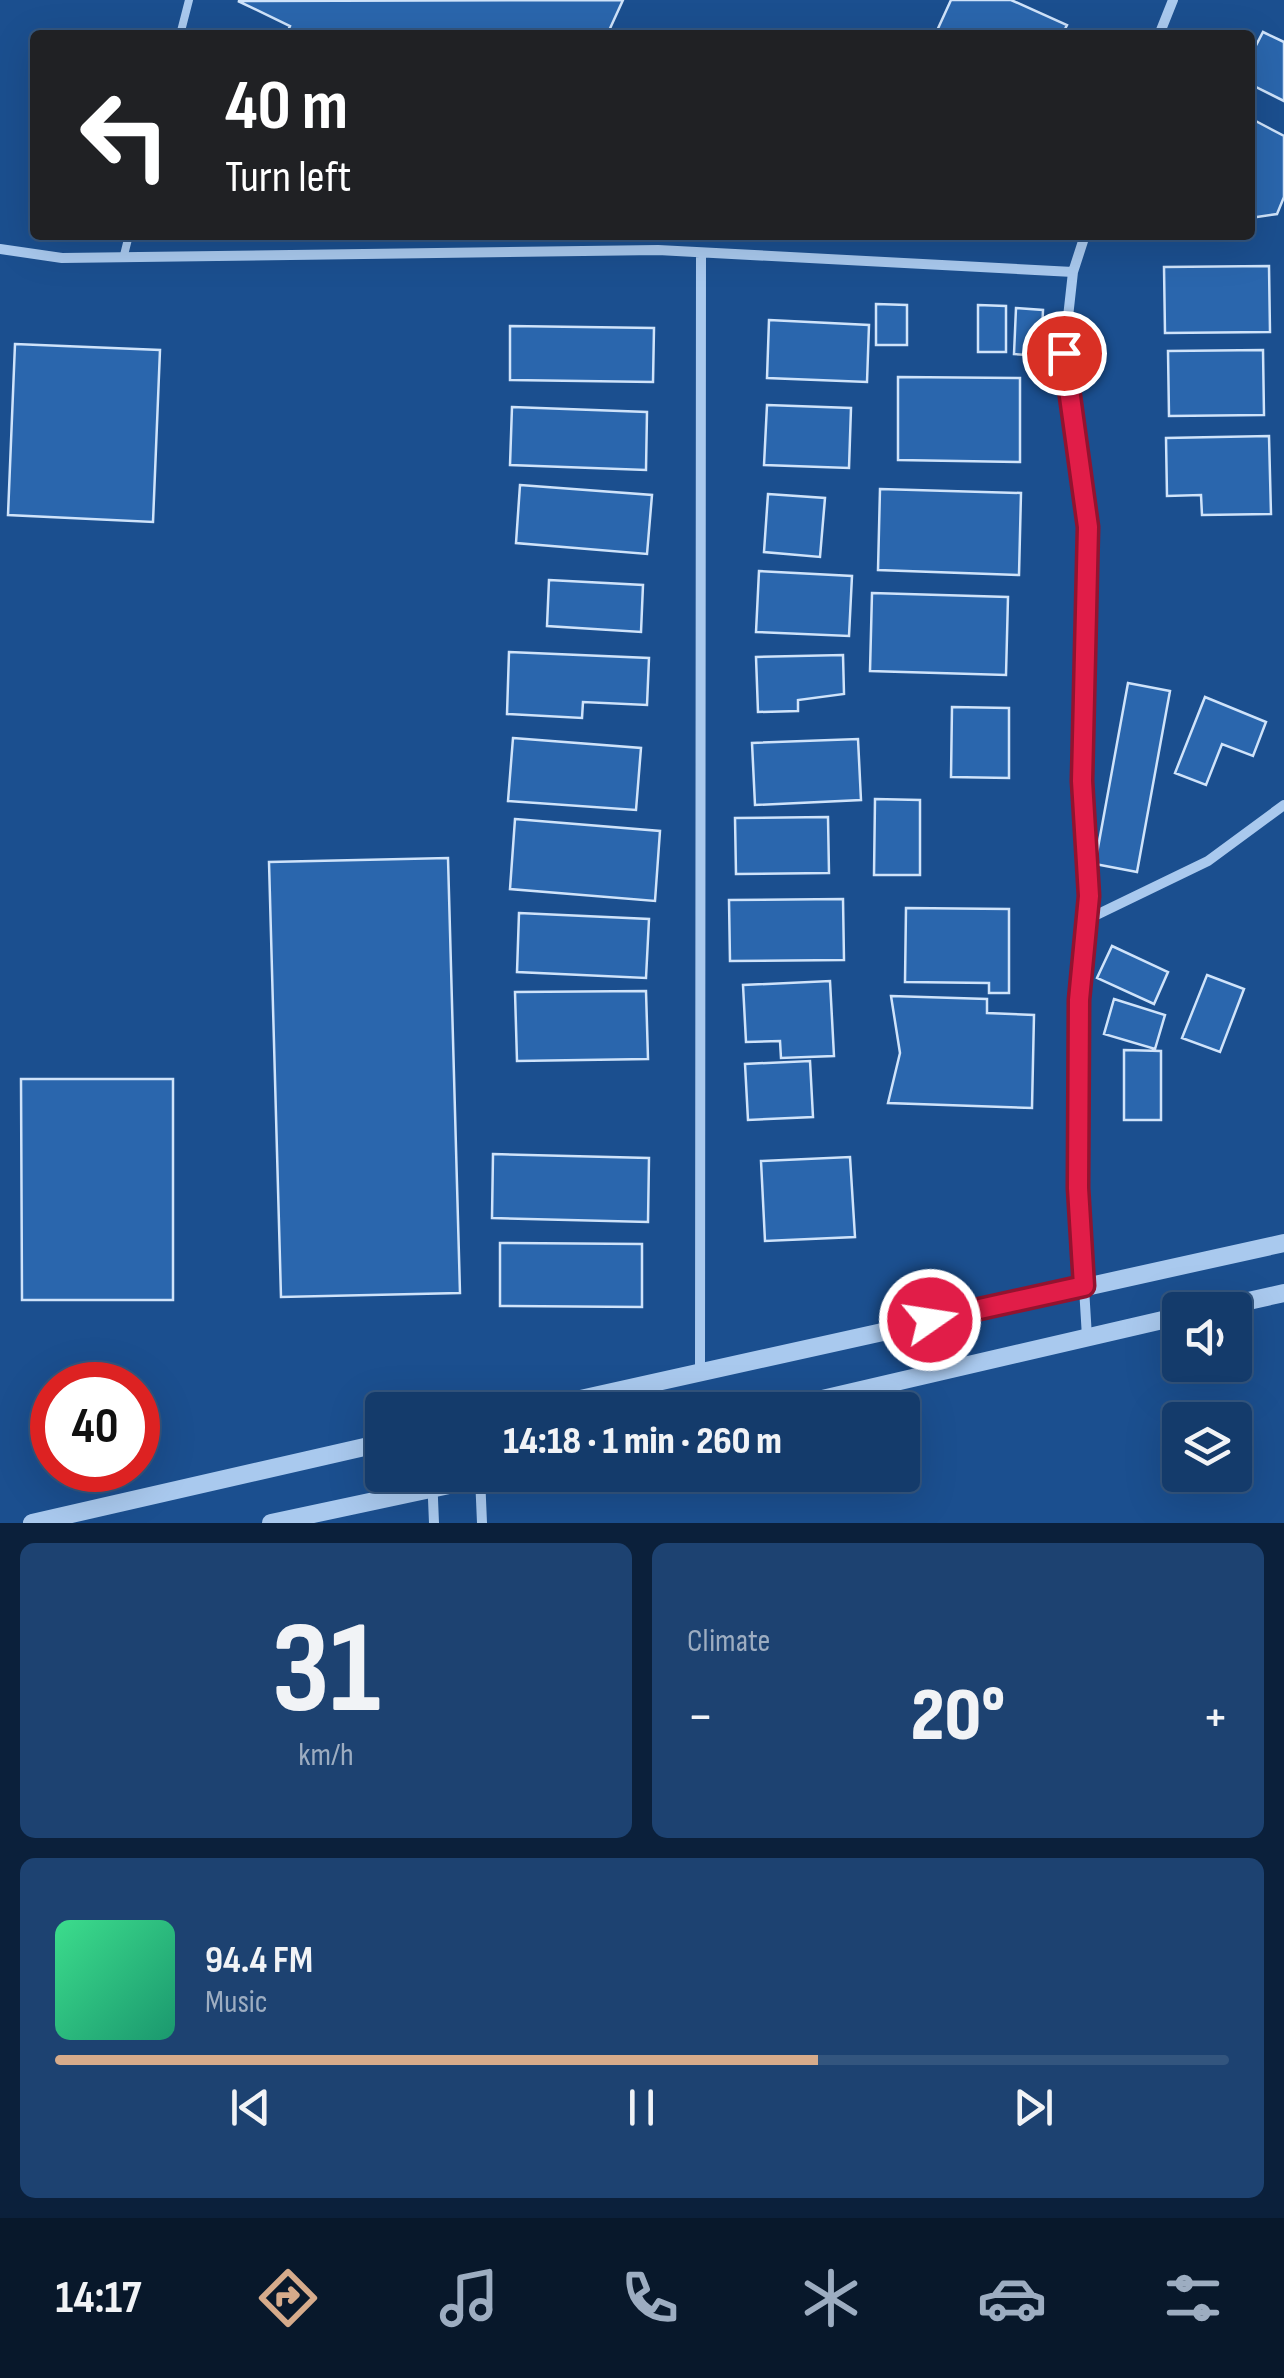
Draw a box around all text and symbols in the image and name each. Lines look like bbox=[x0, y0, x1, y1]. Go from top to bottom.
text: 40 m bbox=[225, 65, 348, 149]
icon: left bbox=[60, 70, 190, 200]
text: Turn left bbox=[225, 150, 351, 205]
pin bbox=[1022, 311, 1107, 396]
icon: arrive bbox=[1037, 326, 1092, 381]
position arrow bbox=[878, 1268, 982, 1372]
map controls bbox=[1162, 1292, 1252, 1492]
button: sound bbox=[1162, 1292, 1252, 1382]
speed limit sign: 40 bbox=[30, 1362, 160, 1492]
button: layers bbox=[1162, 1402, 1252, 1492]
text: 14:18 · 1 min · 260 m bbox=[503, 1419, 782, 1464]
text: 31 bbox=[271, 1593, 381, 1749]
text: Climate bbox=[687, 1622, 770, 1661]
text: 20° bbox=[911, 1671, 1005, 1762]
text: − bbox=[687, 1684, 714, 1751]
text: + bbox=[1202, 1684, 1229, 1751]
text: km/h bbox=[298, 1736, 354, 1775]
text: 94.4 FM bbox=[205, 1938, 313, 1983]
text: Music bbox=[205, 1983, 268, 2022]
icon: previous bbox=[223, 2080, 278, 2135]
icon: pause bbox=[614, 2080, 669, 2135]
icon: next bbox=[1006, 2080, 1061, 2135]
icon: directions bbox=[253, 2263, 323, 2333]
icon: music bbox=[434, 2263, 504, 2333]
icon: phone bbox=[615, 2263, 685, 2333]
icon: climate bbox=[796, 2263, 866, 2333]
icon: car bbox=[977, 2263, 1047, 2333]
icon: filters bbox=[1158, 2263, 1228, 2333]
text: 14:17 bbox=[56, 2271, 142, 2326]

